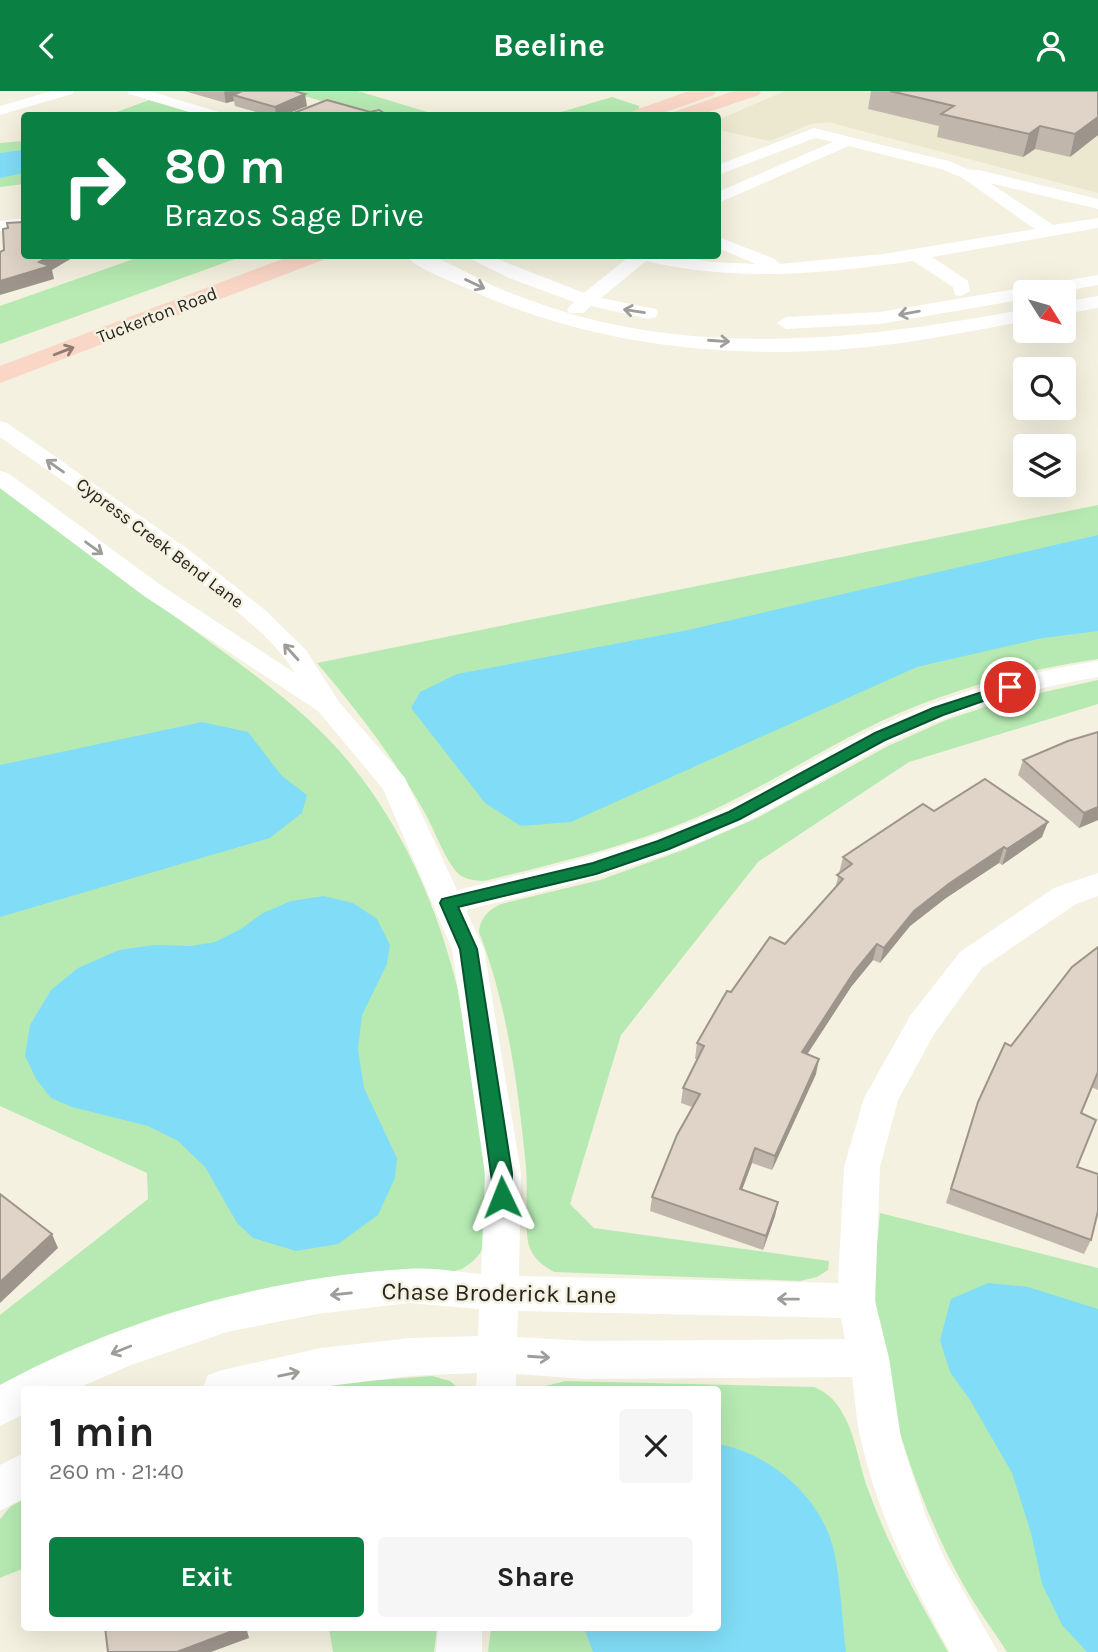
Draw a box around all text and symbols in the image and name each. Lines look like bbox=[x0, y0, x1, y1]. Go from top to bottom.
icon: back bbox=[28, 27, 66, 65]
text: Beeline bbox=[493, 27, 605, 64]
icon: person bbox=[1032, 27, 1070, 65]
text: 80 m bbox=[164, 138, 286, 195]
icon: right bbox=[49, 140, 140, 231]
text: Brazos Sage Drive bbox=[164, 197, 424, 234]
one-way arrow bbox=[464, 278, 485, 291]
north arrow bbox=[1013, 280, 1076, 343]
map controls bbox=[1013, 280, 1076, 497]
street label: Tuckerton Road bbox=[94, 282, 220, 348]
one-way arrow bbox=[623, 304, 645, 317]
one-way arrow bbox=[898, 307, 921, 320]
one-way arrow bbox=[707, 335, 730, 348]
one-way arrow bbox=[52, 343, 74, 356]
button: search bbox=[1013, 357, 1076, 420]
button: layers bbox=[1013, 434, 1076, 497]
one-way arrow bbox=[46, 459, 65, 473]
street label: Cypress Creek Bend Lane bbox=[72, 473, 248, 613]
one-way arrow bbox=[84, 541, 103, 555]
one-way arrow bbox=[284, 643, 300, 661]
pin bbox=[980, 657, 1040, 717]
icon: arrive bbox=[991, 668, 1029, 706]
position arrow bbox=[465, 1160, 539, 1234]
street label: Chase Broderick Lane bbox=[381, 1277, 617, 1309]
one-way arrow bbox=[330, 1287, 352, 1300]
one-way arrow bbox=[777, 1292, 800, 1306]
one-way arrow bbox=[111, 1345, 132, 1358]
one-way arrow bbox=[528, 1351, 550, 1364]
one-way arrow bbox=[277, 1366, 300, 1380]
text: 1 min bbox=[49, 1407, 154, 1457]
button: close bbox=[619, 1409, 693, 1483]
text: 260 m · 21:40 bbox=[49, 1458, 184, 1485]
button: Exit bbox=[49, 1537, 364, 1617]
button: Share bbox=[378, 1537, 693, 1617]

